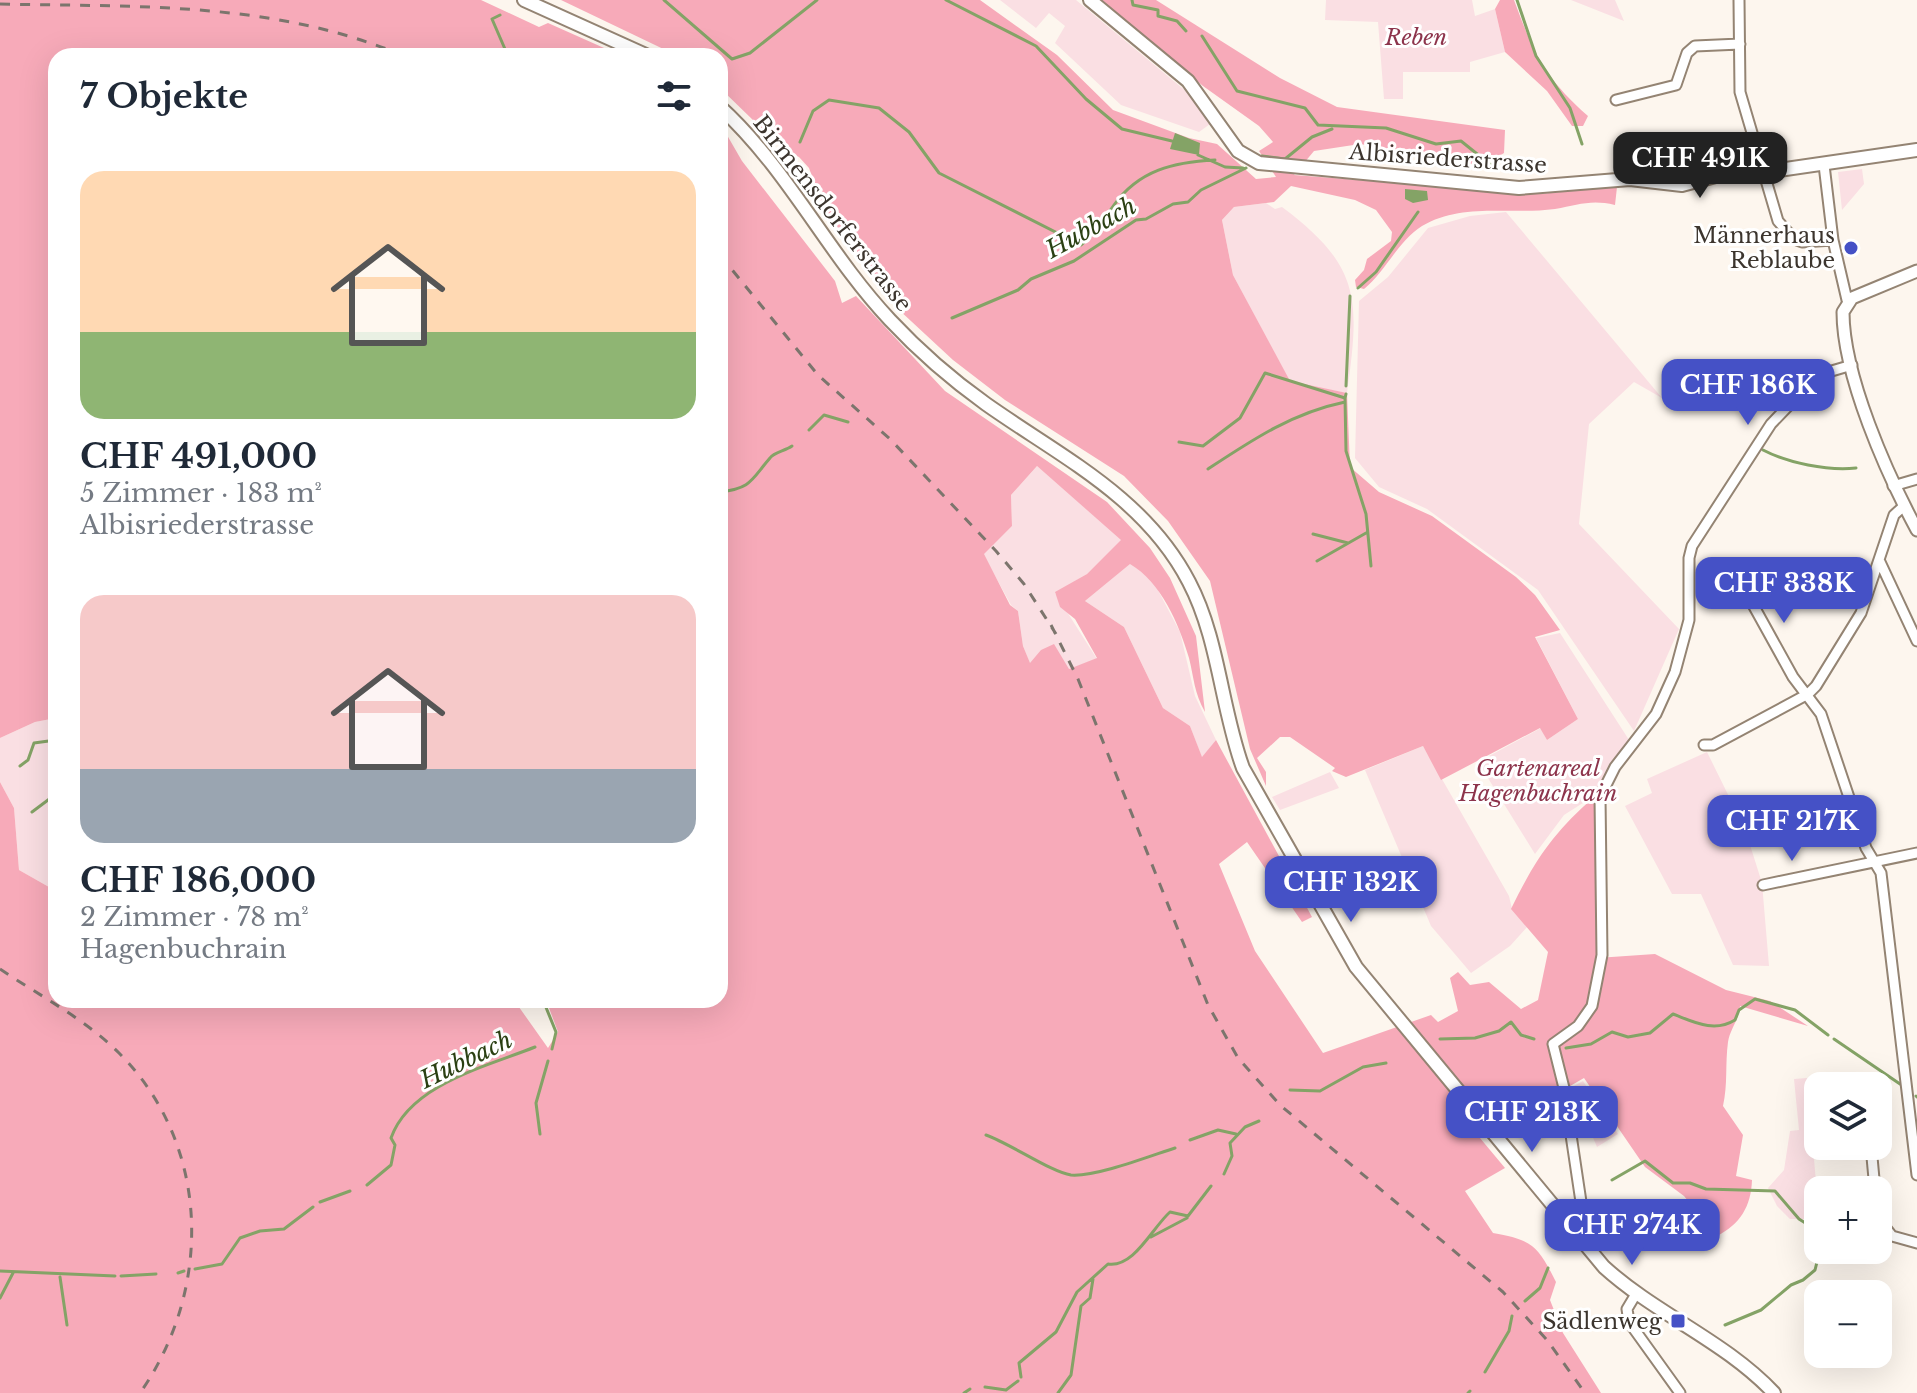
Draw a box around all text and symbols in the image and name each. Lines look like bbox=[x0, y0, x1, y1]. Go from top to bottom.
park label: Reben bbox=[1384, 24, 1447, 51]
icon: filters bbox=[652, 74, 696, 118]
text: 7 Objekte bbox=[80, 75, 248, 117]
street label: Birmensdorferstrasse bbox=[748, 110, 918, 317]
pin: CHF 491K bbox=[1617, 132, 1783, 200]
street label: Albisriederstrasse bbox=[1347, 138, 1548, 179]
text: CHF 491K bbox=[1631, 142, 1769, 174]
water label: Hubbach bbox=[1040, 191, 1141, 265]
place label: Männerhaus Reblaube bbox=[1693, 222, 1835, 274]
icon: home bbox=[316, 223, 460, 367]
marker: Männerhaus Reblaube bbox=[1842, 239, 1860, 257]
pin: CHF 186K bbox=[1665, 359, 1831, 427]
text: CHF 186K bbox=[1680, 369, 1816, 401]
text: CHF 491,000 bbox=[80, 435, 317, 477]
text: 5 Zimmer · 183 m² bbox=[80, 477, 322, 509]
text: Albisriederstrasse bbox=[80, 509, 314, 541]
pin: CHF 338K bbox=[1701, 557, 1867, 625]
text: CHF 338K bbox=[1713, 567, 1855, 599]
icon: home bbox=[316, 647, 460, 791]
park label: Gartenareal Hagenbuchrain bbox=[1458, 755, 1617, 807]
pin: CHF 217K bbox=[1709, 795, 1875, 863]
text: CHF 217K bbox=[1725, 805, 1859, 837]
pin: CHF 132K bbox=[1268, 856, 1434, 924]
text: CHF 186,000 bbox=[80, 859, 316, 901]
text: CHF 132K bbox=[1283, 866, 1419, 898]
text: 2 Zimmer · 78 m² bbox=[80, 901, 309, 933]
text: Hagenbuchrain bbox=[80, 933, 287, 965]
water label: Hubbach bbox=[414, 1025, 517, 1095]
map controls bbox=[1804, 1072, 1892, 1368]
button: layers bbox=[1804, 1072, 1892, 1160]
pin: CHF 213K bbox=[1449, 1086, 1615, 1154]
text: CHF 213K bbox=[1464, 1096, 1600, 1128]
button: + bbox=[1804, 1176, 1892, 1264]
pin: CHF 274K bbox=[1549, 1199, 1715, 1267]
text: CHF 274K bbox=[1563, 1209, 1701, 1241]
button: − bbox=[1804, 1280, 1892, 1368]
place label: Sädlenweg bbox=[1542, 1308, 1663, 1335]
marker: Sädlenweg bbox=[1669, 1312, 1687, 1330]

